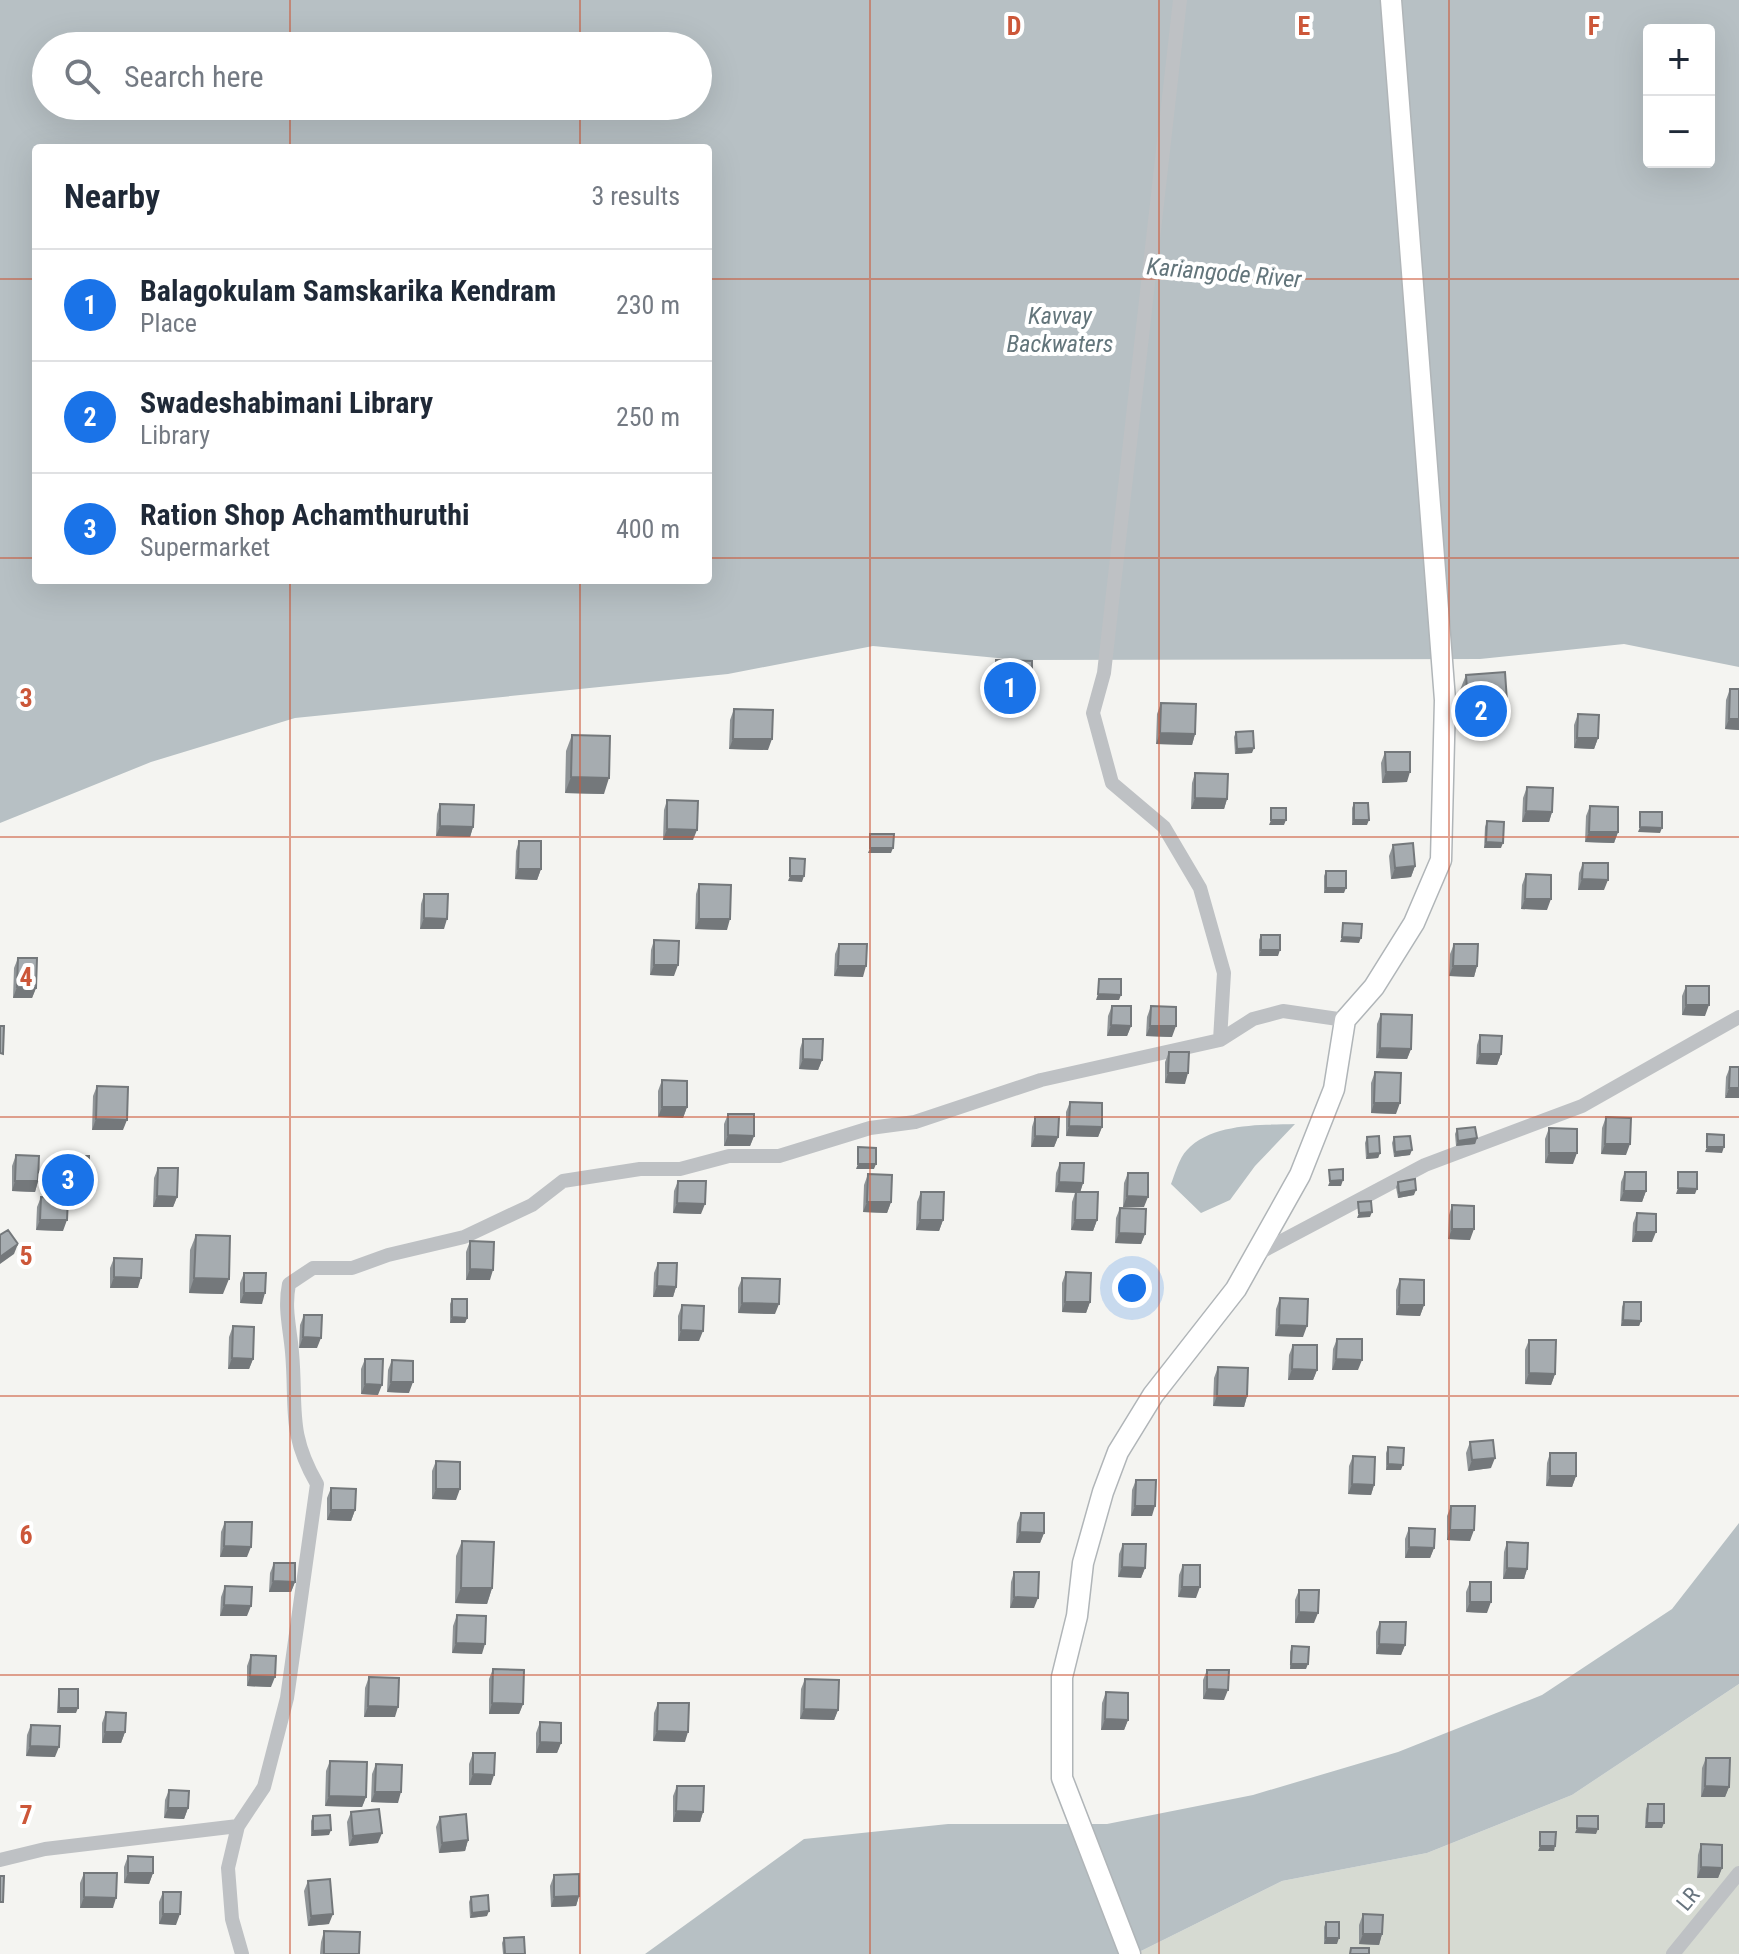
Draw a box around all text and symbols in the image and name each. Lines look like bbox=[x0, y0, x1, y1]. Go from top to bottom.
text: D bbox=[1007, 11, 1021, 41]
text: E bbox=[1298, 11, 1311, 41]
text: F bbox=[1588, 11, 1600, 41]
map controls bbox=[1643, 24, 1715, 168]
button: + bbox=[1643, 24, 1715, 96]
search box bbox=[32, 32, 712, 120]
icon: search bbox=[60, 54, 104, 98]
text: Search here bbox=[124, 59, 264, 94]
button: − bbox=[1643, 96, 1715, 168]
text: Nearby bbox=[64, 176, 160, 216]
text: 3 results bbox=[591, 181, 680, 211]
water label: Kariangode River bbox=[1145, 252, 1303, 294]
text: Balagokulam Samskarika Kendram bbox=[140, 273, 556, 308]
text: 1 bbox=[83, 290, 97, 320]
text: 230 m bbox=[616, 290, 680, 320]
water label: Kavvay Backwaters bbox=[1007, 302, 1113, 358]
text: Place bbox=[140, 308, 197, 338]
text: Swadeshabimani Library bbox=[140, 385, 433, 420]
text: 2 bbox=[83, 402, 97, 432]
text: 250 m bbox=[616, 402, 680, 432]
text: Library bbox=[140, 420, 210, 450]
text: Ration Shop Achamthuruthi bbox=[140, 497, 470, 532]
text: 3 bbox=[83, 514, 97, 544]
text: 400 m bbox=[616, 514, 680, 544]
text: Supermarket bbox=[140, 532, 270, 562]
pin: 1 bbox=[984, 658, 1036, 718]
pin: 2 bbox=[1455, 681, 1507, 741]
text: 3 bbox=[19, 683, 33, 713]
text: 4 bbox=[19, 962, 33, 992]
pin: 3 bbox=[42, 1150, 94, 1210]
text: 5 bbox=[19, 1241, 33, 1271]
your location bbox=[1112, 1268, 1152, 1308]
text: 6 bbox=[19, 1520, 33, 1550]
text: 7 bbox=[19, 1800, 33, 1830]
street label: LR bbox=[1671, 1882, 1705, 1916]

